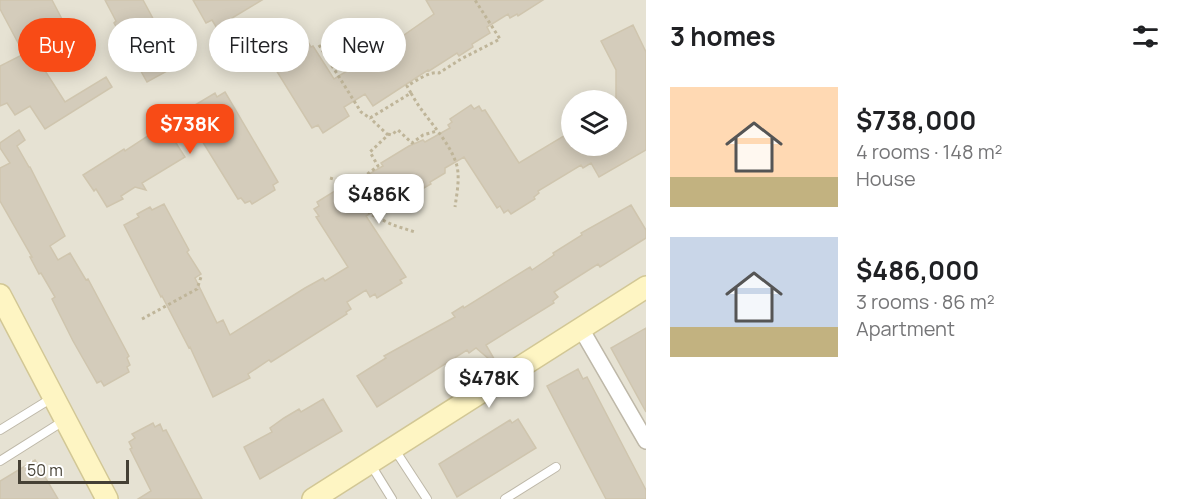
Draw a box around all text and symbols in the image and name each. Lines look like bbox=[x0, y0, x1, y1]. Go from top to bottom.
chip: Buy bbox=[18, 18, 96, 72]
chip: Rent bbox=[108, 18, 197, 72]
chip: Filters bbox=[209, 18, 309, 72]
chip: New bbox=[321, 18, 406, 72]
text: 3 homes bbox=[670, 18, 776, 54]
icon: filters bbox=[1129, 20, 1162, 53]
map controls bbox=[561, 90, 627, 156]
button: layers bbox=[561, 90, 627, 156]
text: $738,000 bbox=[856, 102, 976, 138]
pin: $738K bbox=[148, 104, 232, 155]
text: $738K bbox=[160, 110, 220, 137]
icon: home bbox=[718, 111, 790, 183]
text: 4 rooms · 148 m² bbox=[856, 138, 1003, 165]
text: House bbox=[856, 165, 916, 192]
pin: $486K bbox=[337, 174, 421, 225]
text: $486K bbox=[348, 180, 410, 207]
text: $486,000 bbox=[856, 252, 979, 288]
icon: home bbox=[718, 261, 790, 333]
text: 3 rooms · 86 m² bbox=[856, 288, 995, 315]
text: Apartment bbox=[856, 315, 955, 342]
pin: $478K bbox=[447, 358, 531, 409]
text: $478K bbox=[459, 364, 519, 391]
scale bar bbox=[18, 457, 129, 484]
text: 50 m bbox=[27, 459, 63, 481]

